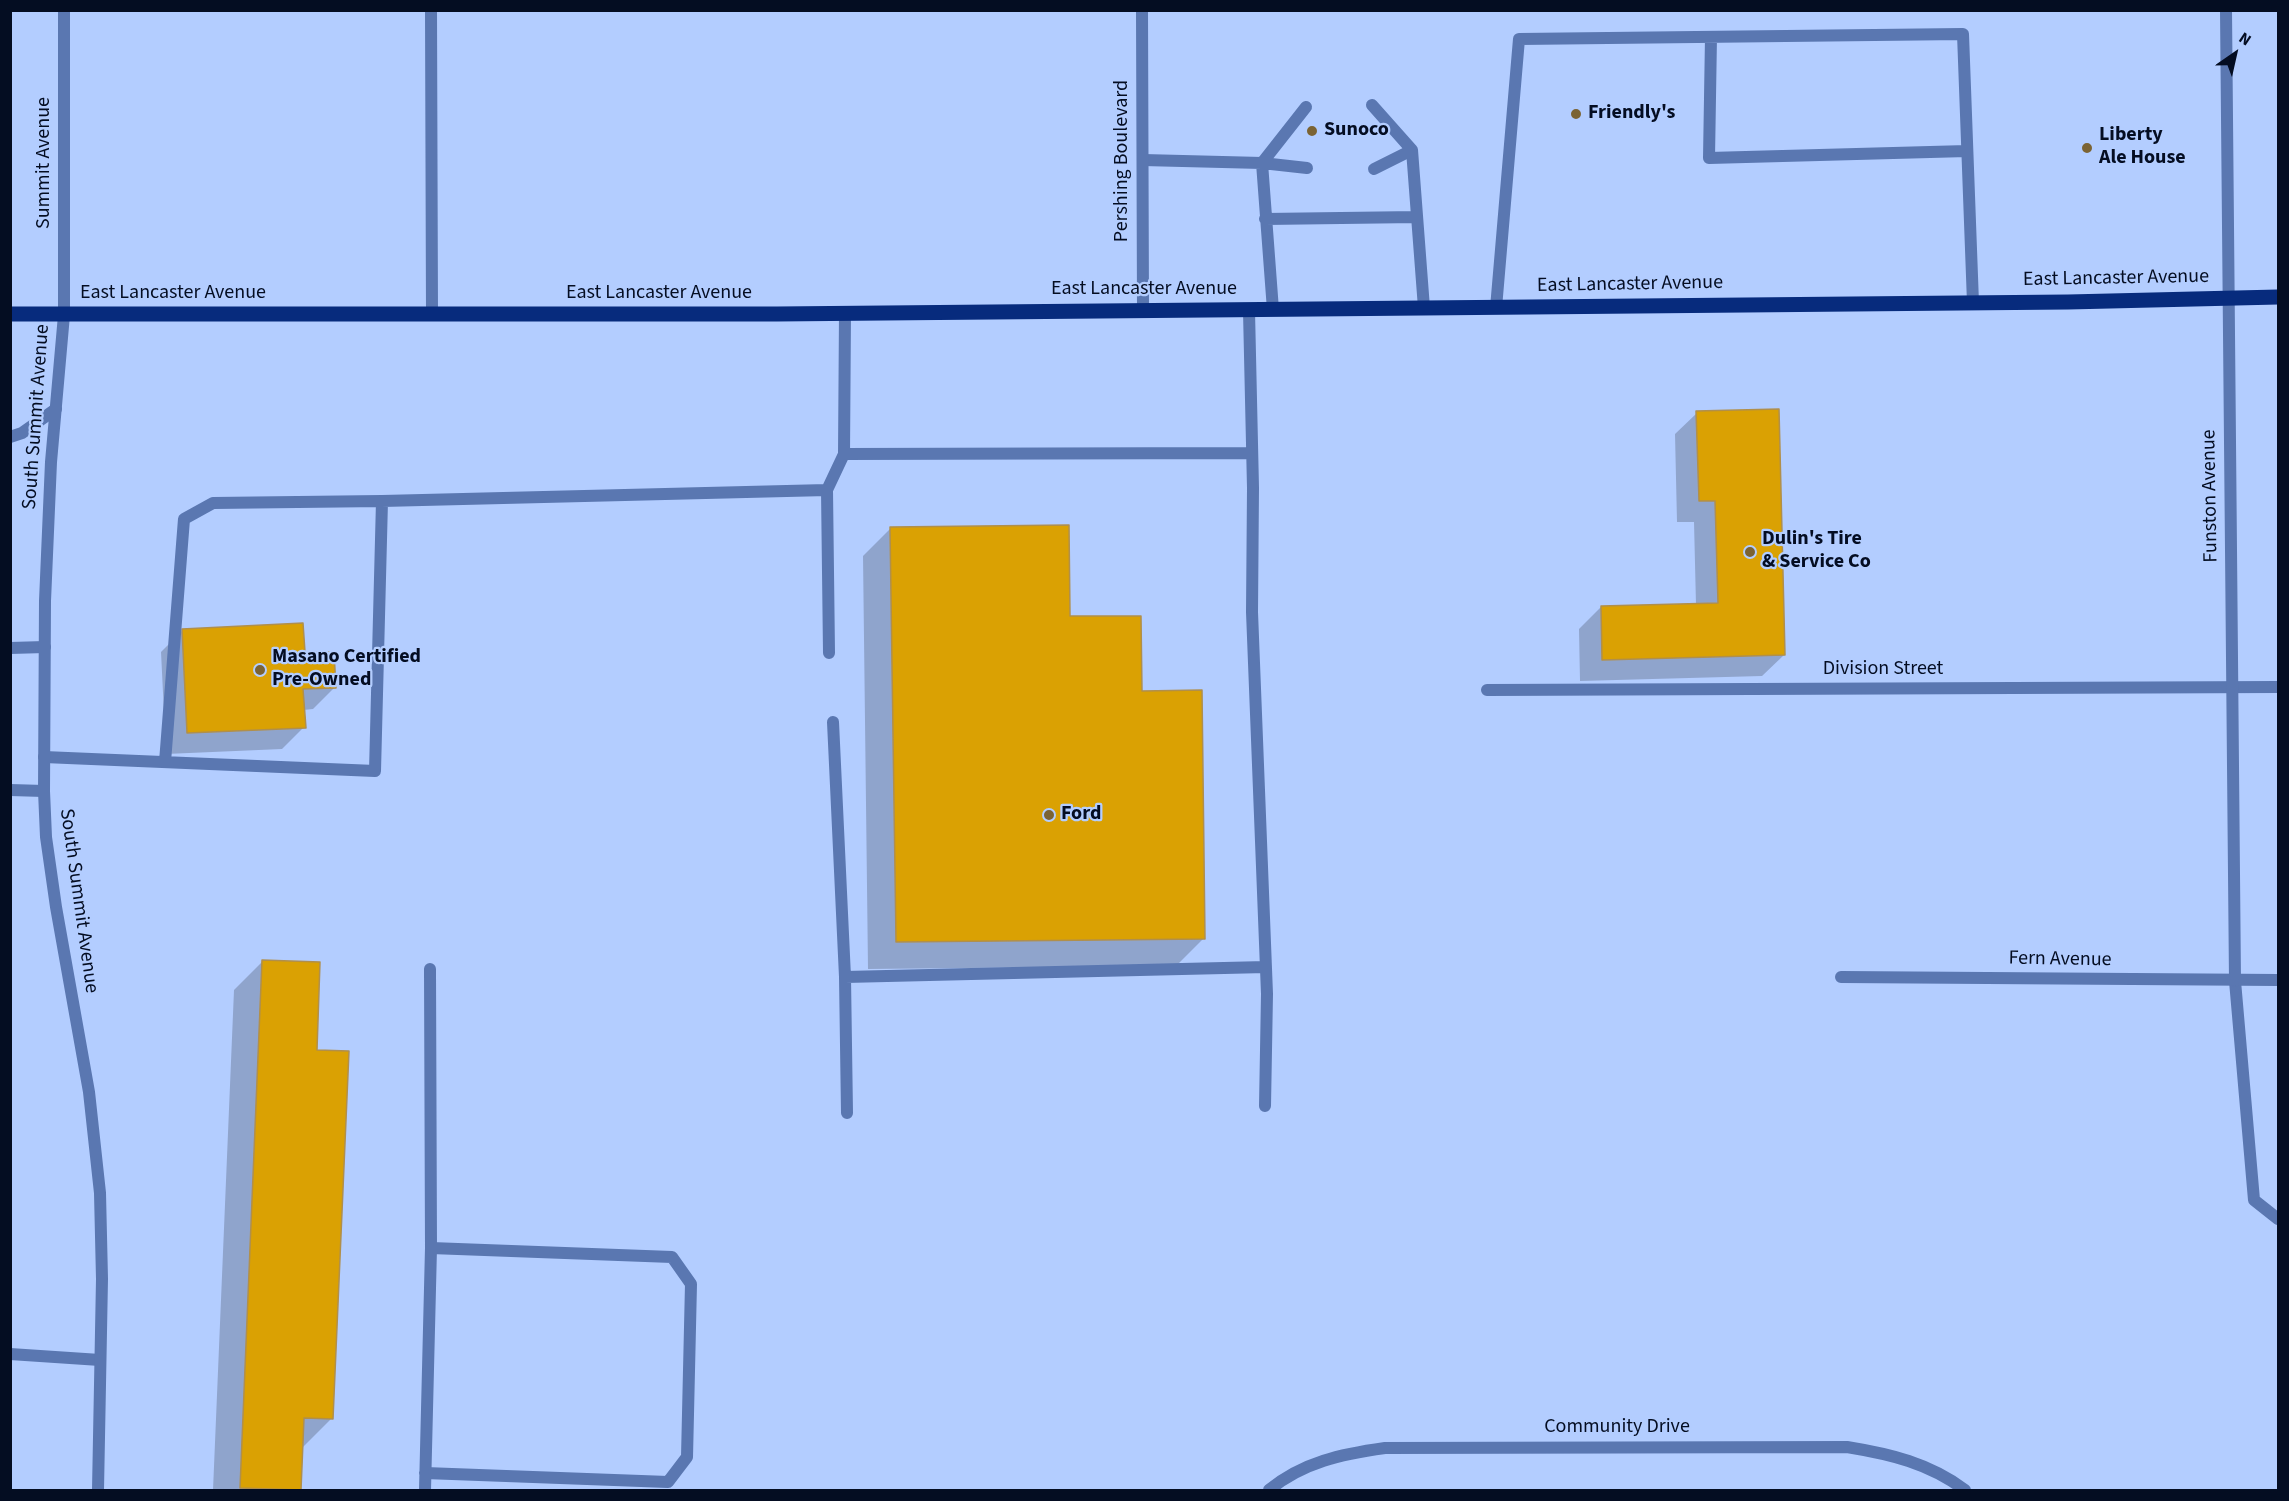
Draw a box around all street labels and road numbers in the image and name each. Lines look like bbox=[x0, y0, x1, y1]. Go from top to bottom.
street label: Pershing Boulevard bbox=[1111, 80, 1135, 242]
street label: Summit Avenue bbox=[33, 97, 57, 229]
street label: East Lancaster Avenue bbox=[2023, 265, 2209, 293]
street label: East Lancaster Avenue bbox=[1537, 271, 1723, 299]
street label: East Lancaster Avenue bbox=[1051, 278, 1237, 302]
street label: East Lancaster Avenue bbox=[80, 282, 266, 306]
street label: East Lancaster Avenue bbox=[566, 282, 752, 306]
street label: South Summit Avenue bbox=[19, 323, 55, 511]
street label: Funston Avenue bbox=[2198, 429, 2224, 563]
street label: Division Street bbox=[1823, 658, 1943, 682]
street label: South Summit Avenue bbox=[53, 807, 103, 995]
street label: Fern Avenue bbox=[2008, 947, 2112, 973]
street label: Community Drive bbox=[1544, 1416, 1690, 1440]

